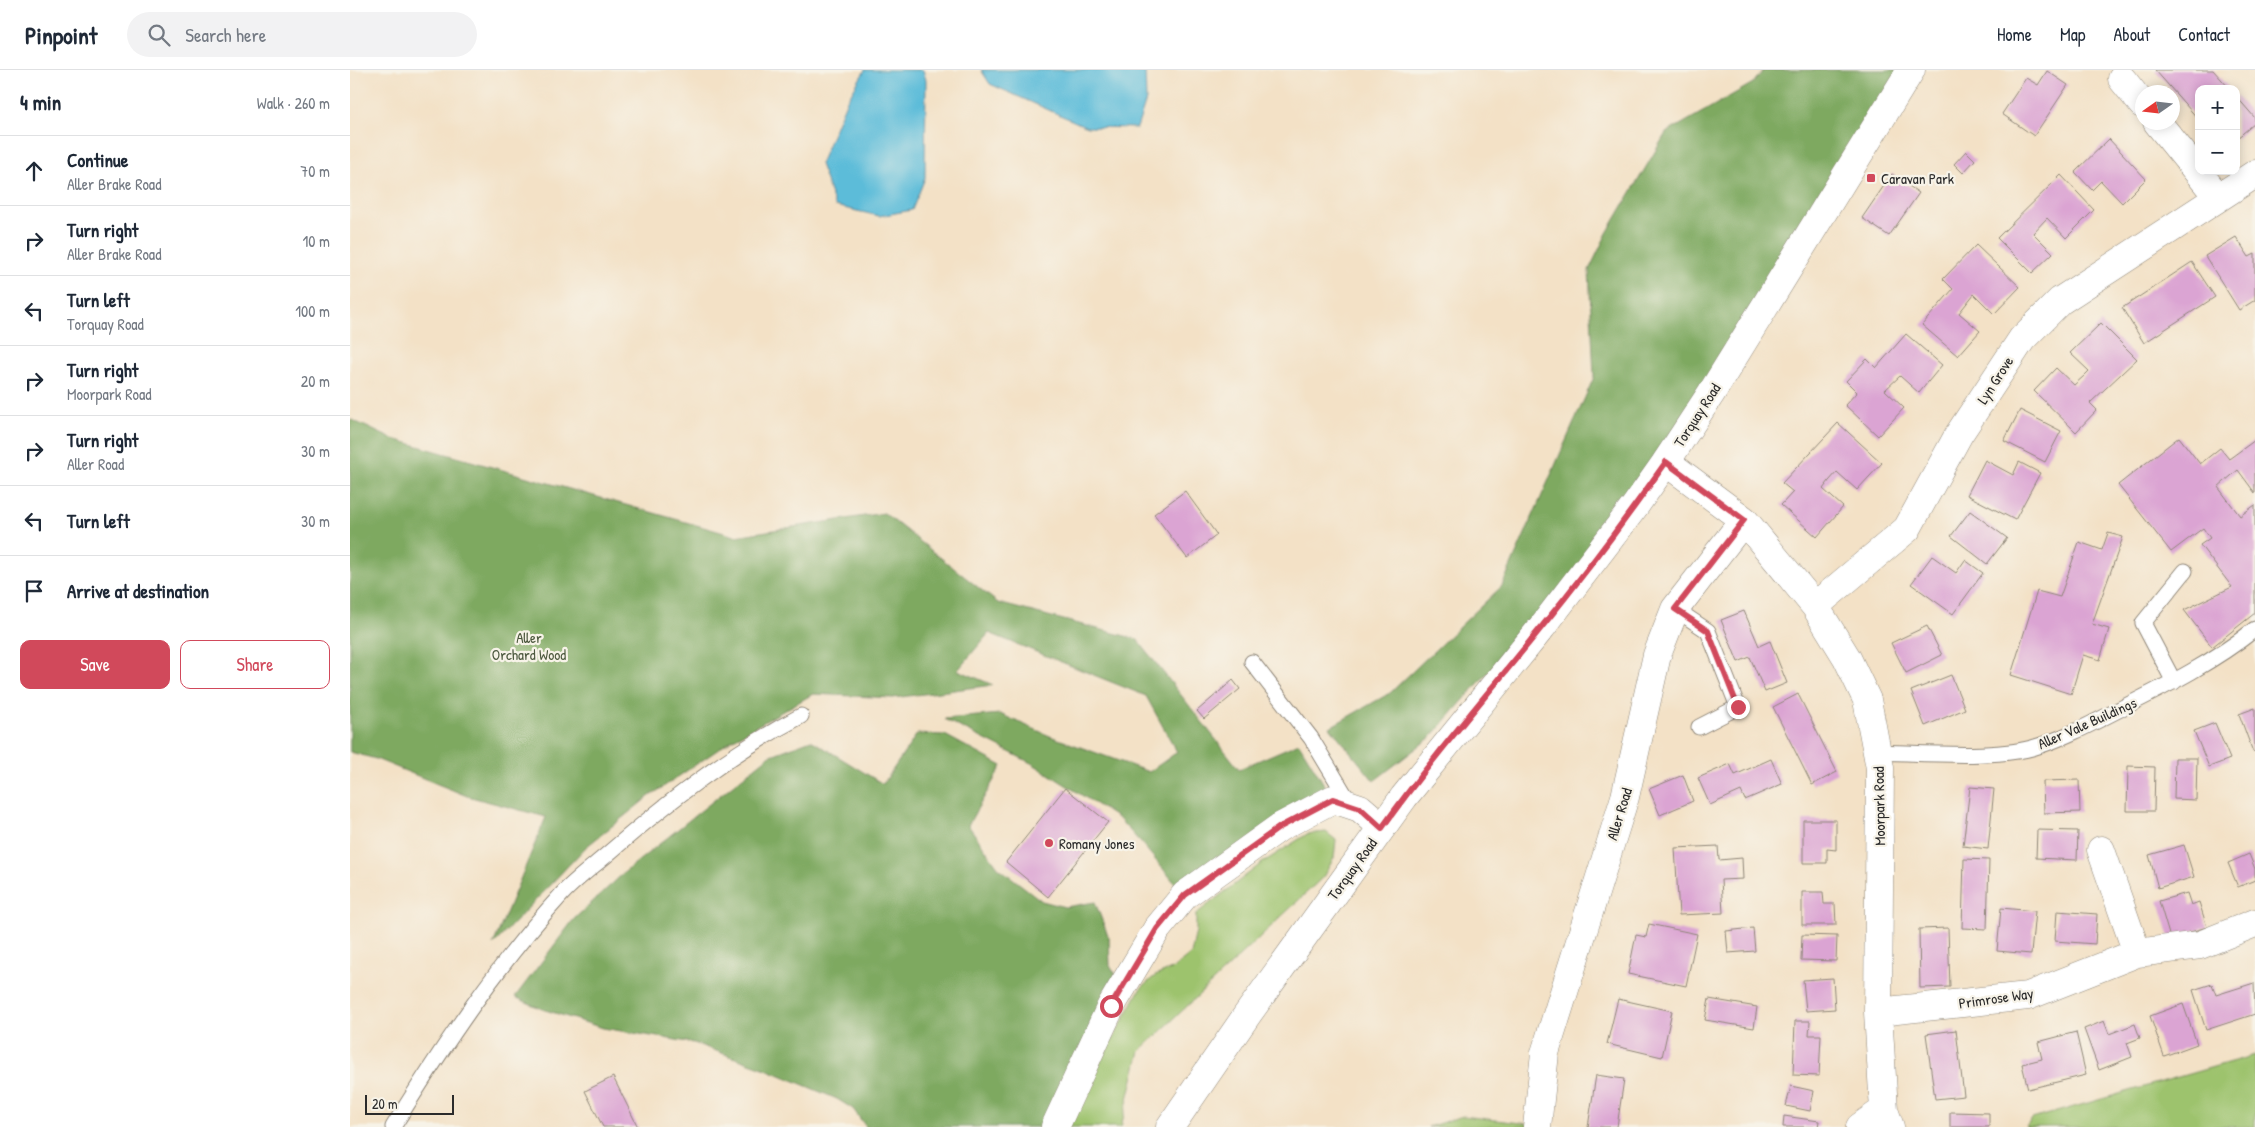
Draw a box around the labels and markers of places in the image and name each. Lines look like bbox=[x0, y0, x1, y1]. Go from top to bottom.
place label: Caravan Park bbox=[1881, 168, 1954, 189]
marker: Caravan Park bbox=[1865, 172, 1877, 184]
place label: Romany Jones bbox=[1059, 833, 1135, 854]
marker: Romany Jones bbox=[1043, 837, 1055, 849]

